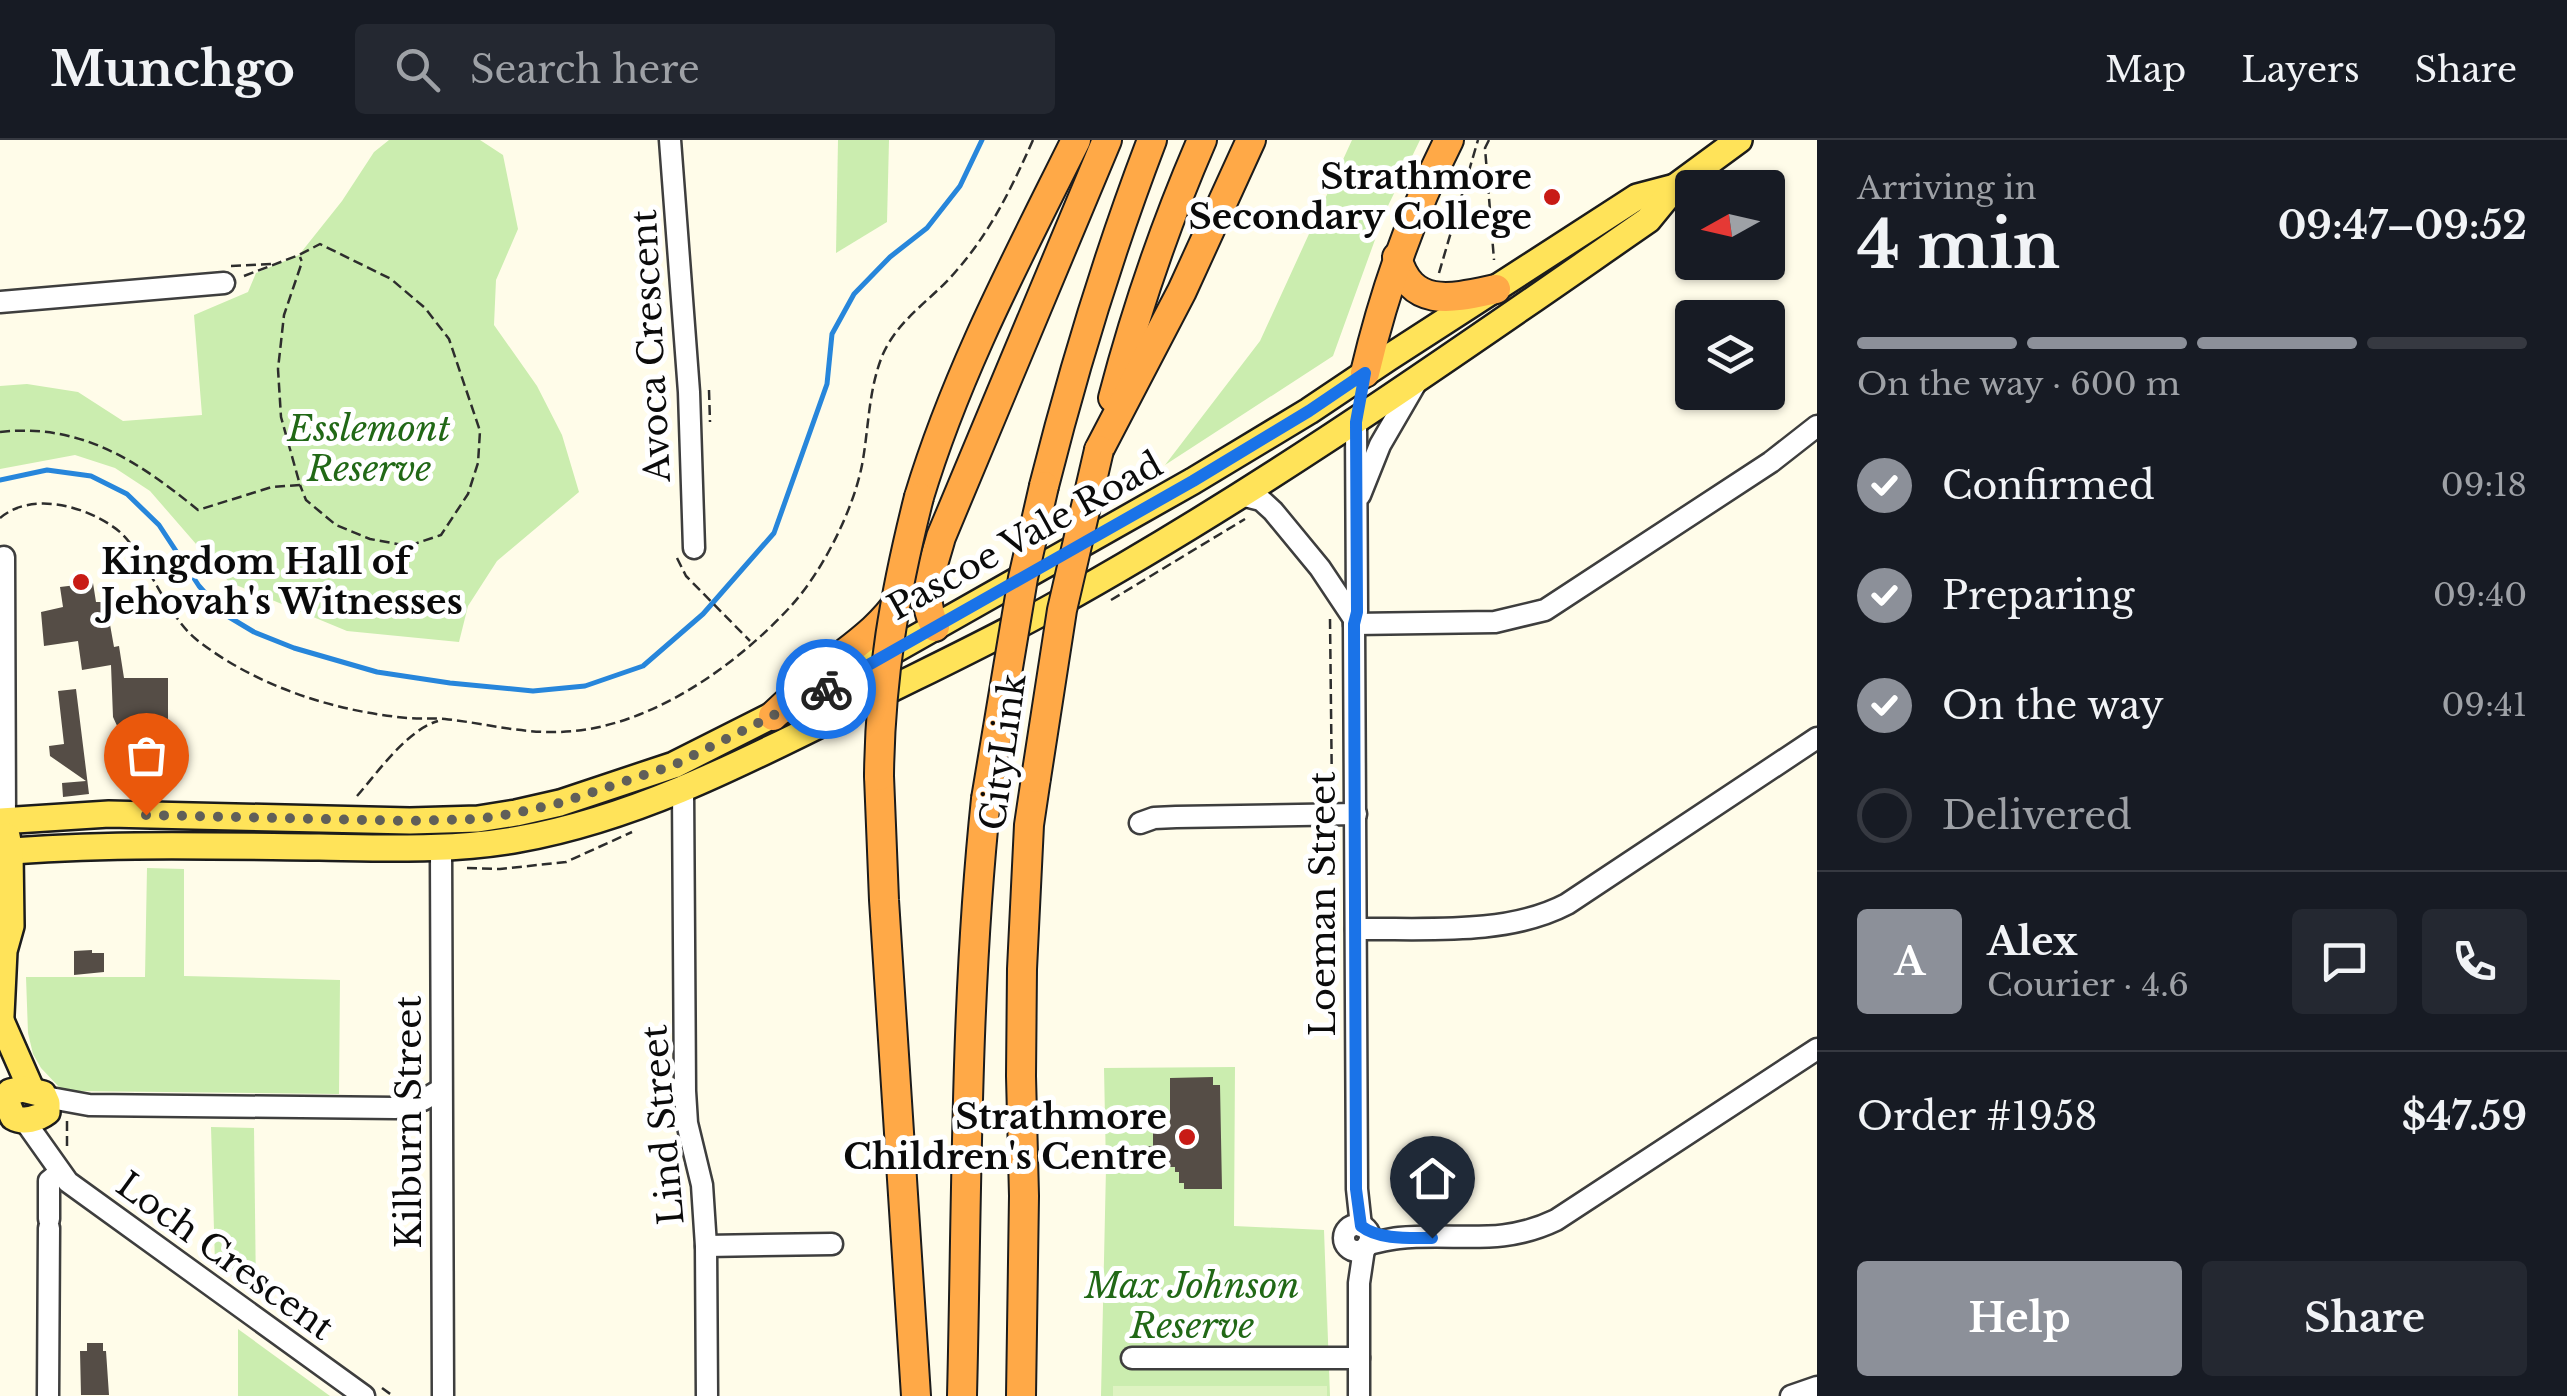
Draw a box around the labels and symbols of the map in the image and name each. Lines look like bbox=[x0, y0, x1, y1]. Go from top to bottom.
place label: Strathmore Secondary College bbox=[1189, 155, 1532, 238]
north arrow bbox=[1675, 170, 1785, 280]
marker: Strathmore Secondary College bbox=[1541, 186, 1563, 208]
street label: Avoca Crescent bbox=[622, 209, 679, 484]
park label: Esslemont Reserve bbox=[287, 407, 451, 490]
street label: Pascoe Vale Road bbox=[880, 442, 1170, 629]
place label: Kingdom Hall of Jehovah's Witnesses bbox=[95, 540, 463, 623]
marker: Kingdom Hall of Jehovah's Witnesses bbox=[70, 571, 92, 593]
courier bbox=[776, 639, 876, 739]
street label: CityLink bbox=[970, 671, 1035, 833]
pin bbox=[104, 713, 189, 816]
street label: Loeman Street bbox=[1301, 772, 1344, 1036]
street label: Kilburn Street bbox=[387, 995, 430, 1249]
street label: Lind Street bbox=[632, 1023, 693, 1227]
place label: Strathmore Children's Centre bbox=[843, 1095, 1167, 1178]
marker: Strathmore Children's Centre bbox=[1176, 1126, 1198, 1148]
pin bbox=[1390, 1136, 1475, 1239]
street label: Loch Crescent bbox=[108, 1162, 342, 1349]
park label: Max Johnson Reserve bbox=[1084, 1264, 1299, 1347]

